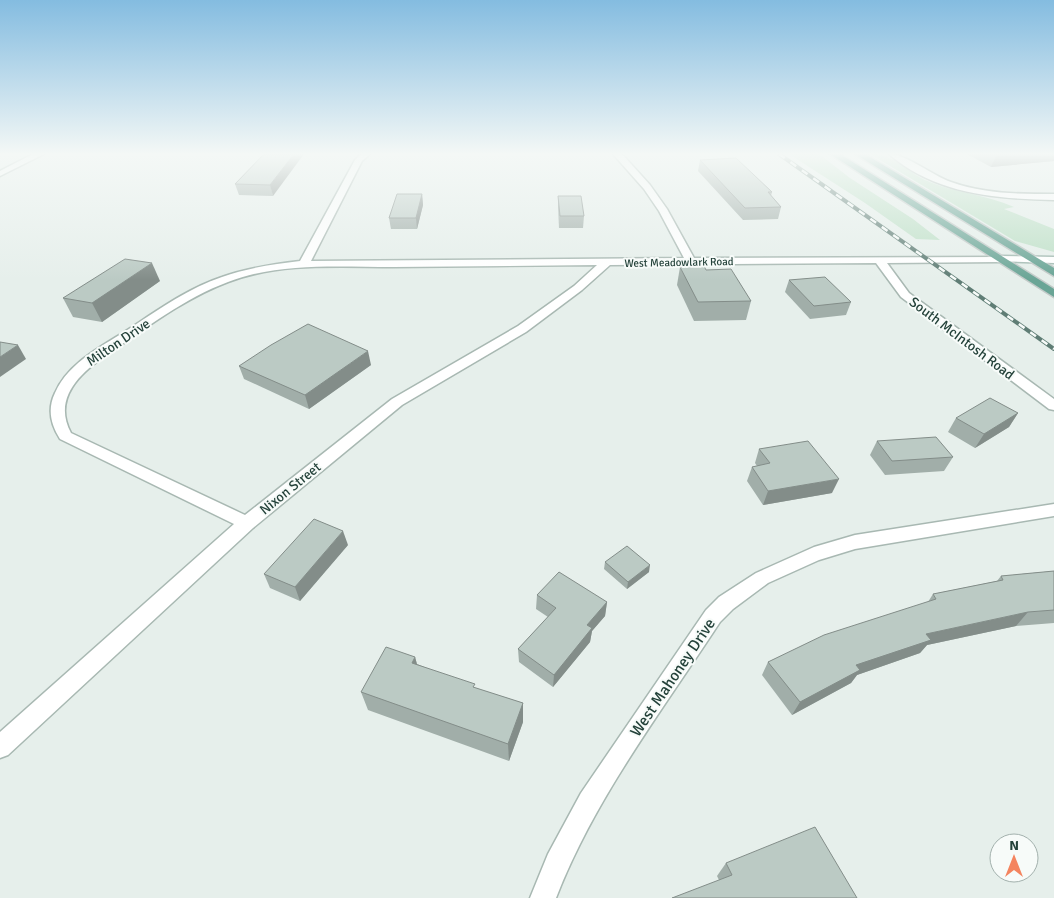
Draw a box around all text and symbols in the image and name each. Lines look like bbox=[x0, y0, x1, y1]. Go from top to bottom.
street label: West Meadowlark Road bbox=[624, 255, 734, 270]
street label: South McIntosh Road bbox=[906, 293, 1017, 383]
street label: Milton Drive bbox=[83, 315, 153, 370]
street label: Nixon Street bbox=[256, 458, 324, 518]
street label: West Mahoney Drive bbox=[626, 615, 720, 741]
north arrow bbox=[989, 833, 1039, 883]
text: N bbox=[1009, 837, 1019, 854]

